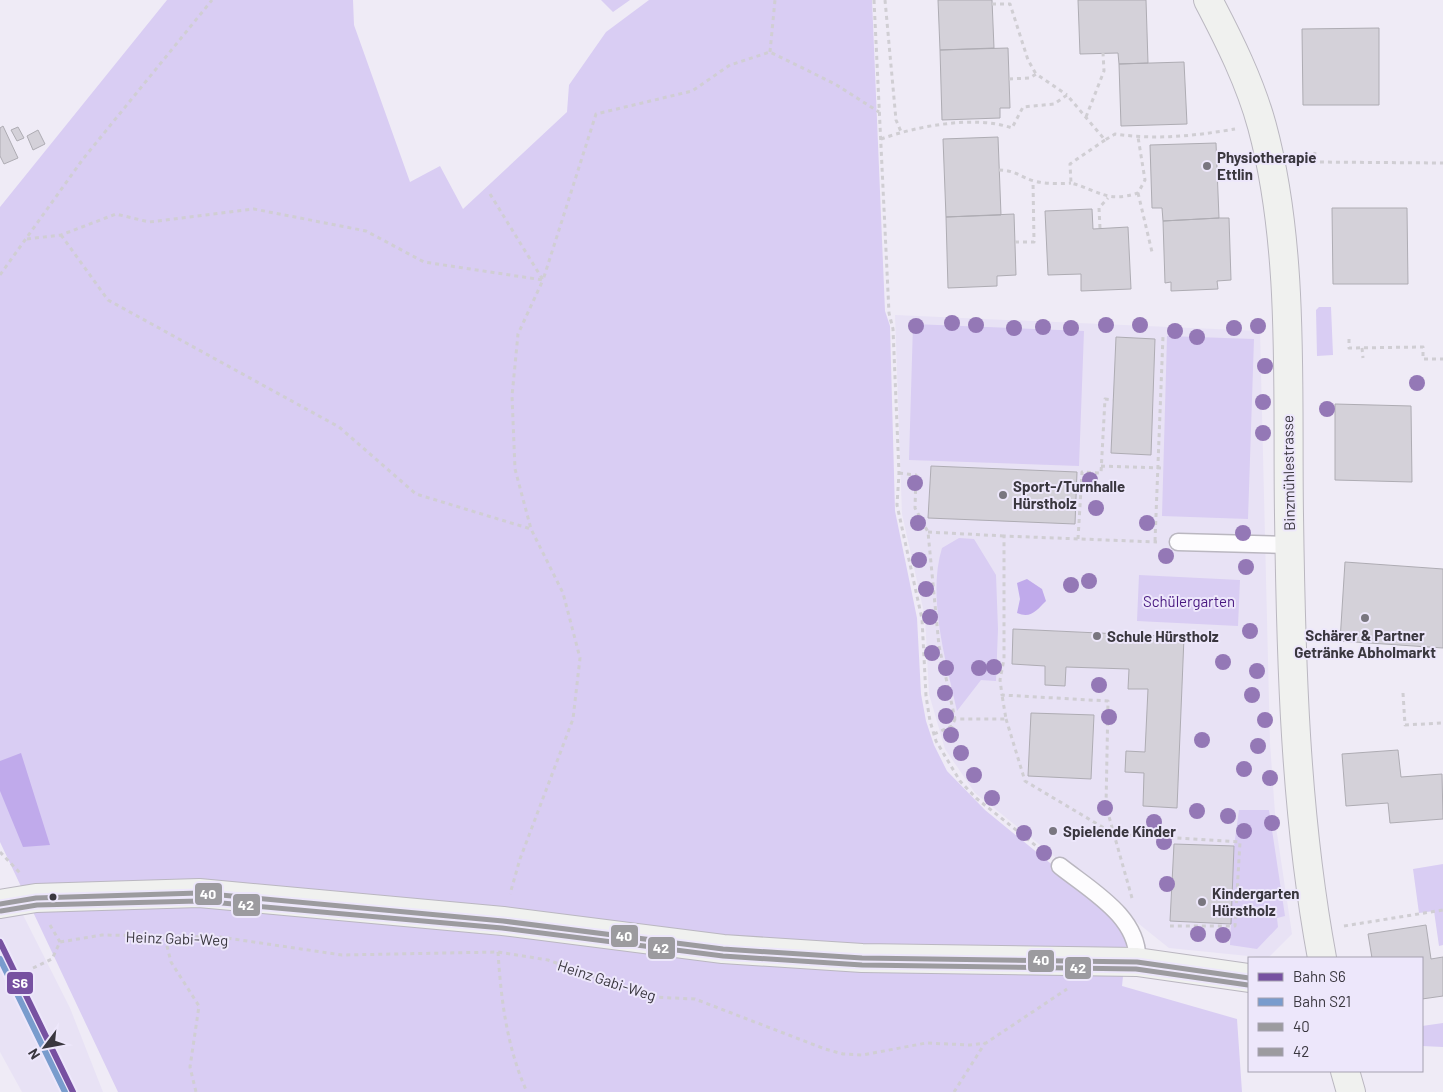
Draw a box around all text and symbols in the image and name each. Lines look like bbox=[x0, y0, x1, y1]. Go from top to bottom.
place label: Physiotherapie Ettlin bbox=[1217, 148, 1317, 183]
marker: Physiotherapie Ettlin bbox=[1201, 160, 1213, 172]
street label: Binzmühlestrasse bbox=[1278, 415, 1298, 531]
place label: Sport-/Turnhalle Hürstholz bbox=[1013, 477, 1125, 512]
marker: Sport-/Turnhalle Hürstholz bbox=[997, 489, 1009, 501]
park label: Schülergarten bbox=[1143, 592, 1235, 610]
marker: Schärer & Partner Getränke Abholmarkt bbox=[1359, 612, 1371, 624]
place label: Schärer & Partner Getränke Abholmarkt bbox=[1294, 626, 1436, 661]
place label: Schule Hürstholz bbox=[1107, 627, 1219, 645]
marker: Schule Hürstholz bbox=[1091, 630, 1103, 642]
place label: Spielende Kinder bbox=[1063, 822, 1176, 840]
marker: Spielende Kinder bbox=[1047, 825, 1059, 837]
line badge: 40 bbox=[194, 882, 223, 906]
place label: Kindergarten Hürstholz bbox=[1212, 884, 1300, 919]
text: 40 bbox=[200, 885, 216, 902]
unlabelled marker bbox=[48, 892, 58, 902]
line badge: 42 bbox=[232, 893, 261, 917]
text: 42 bbox=[238, 896, 254, 913]
marker: Kindergarten Hürstholz bbox=[1196, 896, 1208, 908]
line badge: 40 bbox=[610, 924, 639, 948]
street label: Heinz Gabi-Weg bbox=[125, 927, 229, 949]
text: 40 bbox=[616, 927, 632, 944]
line badge: 42 bbox=[647, 936, 676, 960]
text: 42 bbox=[653, 939, 669, 956]
line badge: 40 bbox=[1027, 949, 1055, 973]
text: 40 bbox=[1033, 951, 1049, 968]
street label: Heinz Gabi-Weg bbox=[555, 956, 659, 1004]
line badge: 42 bbox=[1064, 956, 1092, 980]
legend bbox=[1248, 957, 1423, 1072]
text: 42 bbox=[1070, 959, 1086, 976]
text: Bahn S6 bbox=[1293, 967, 1346, 985]
line badge: S6 bbox=[6, 971, 34, 995]
text: S6 bbox=[12, 974, 28, 991]
text: Bahn S21 bbox=[1293, 992, 1351, 1010]
text: 40 bbox=[1293, 1017, 1310, 1035]
north arrow bbox=[20, 1022, 70, 1072]
text: 42 bbox=[1293, 1042, 1309, 1060]
text: N bbox=[24, 1046, 43, 1063]

